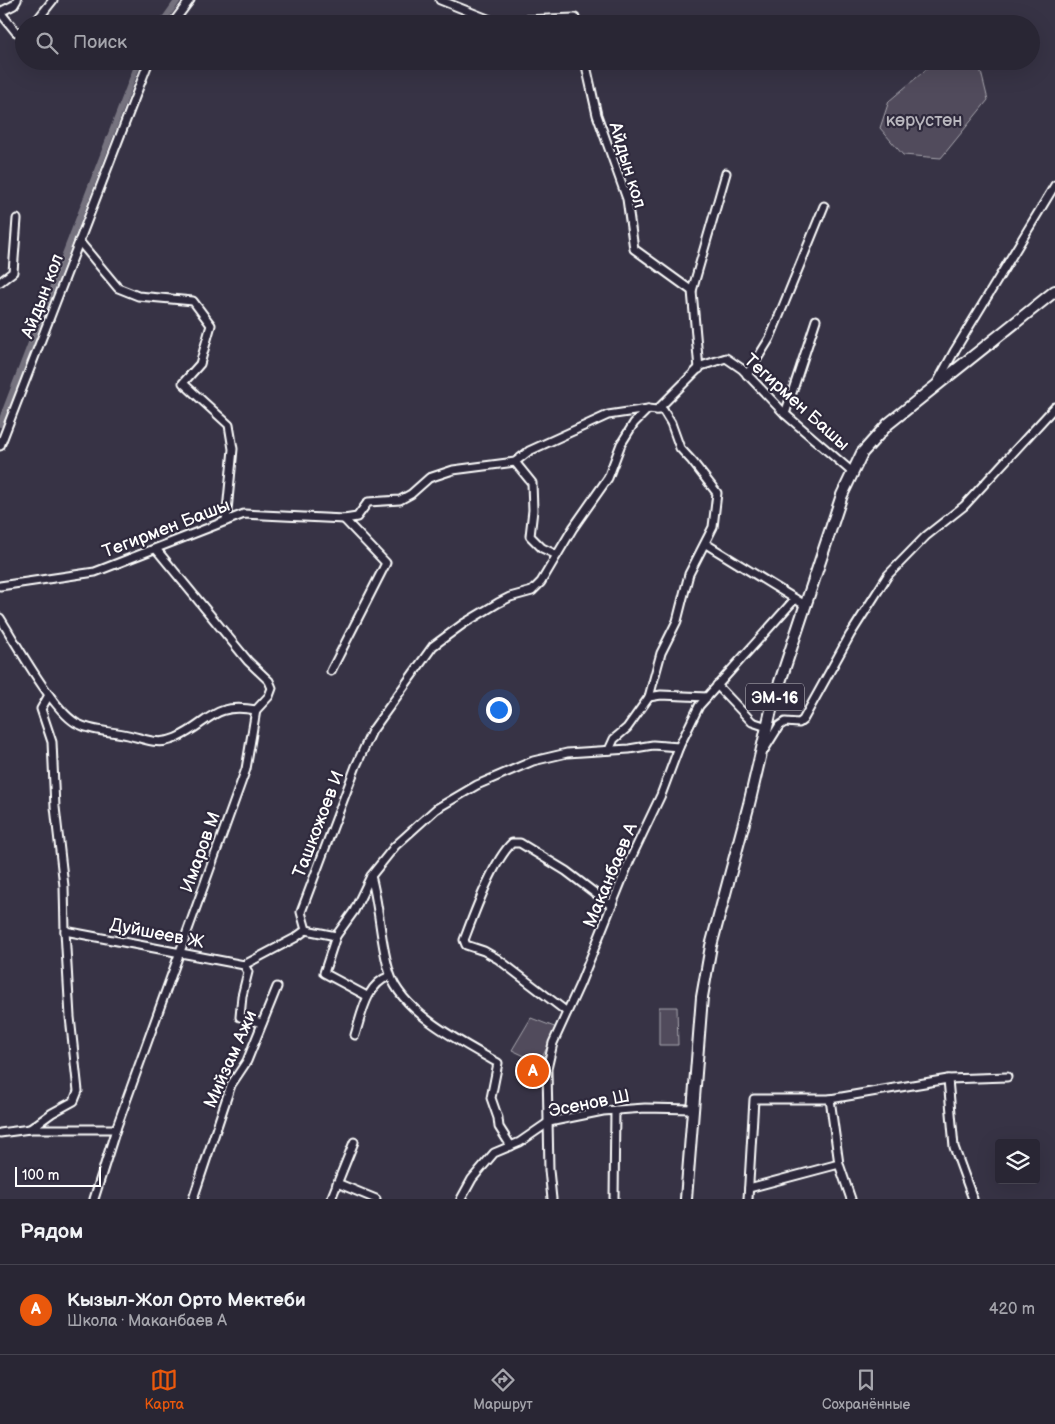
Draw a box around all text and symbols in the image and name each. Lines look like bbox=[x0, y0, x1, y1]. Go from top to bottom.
search box bbox=[15, 15, 1040, 70]
icon: search bbox=[33, 29, 61, 57]
text: Поиск bbox=[73, 31, 127, 54]
park label: көрүстөн bbox=[886, 110, 962, 131]
street label: Айдын кол bbox=[604, 119, 651, 211]
street label: Айдын кол bbox=[16, 251, 68, 342]
street label: Тегирмен Башы bbox=[740, 350, 854, 455]
street label: Тегирмен Башы bbox=[100, 495, 233, 562]
road number: ЭМ-16 bbox=[746, 684, 804, 710]
your location bbox=[486, 697, 512, 723]
street label: Ташкожоев И bbox=[288, 768, 348, 880]
street label: Имаров М bbox=[176, 809, 225, 896]
street label: Маканбаев А bbox=[579, 820, 642, 931]
street label: Дуйшеев Ж bbox=[108, 914, 206, 953]
street label: Мийзам Ажи bbox=[200, 1007, 261, 1111]
pin: A bbox=[517, 1052, 549, 1090]
street label: Эсенов Ш bbox=[547, 1085, 632, 1122]
map controls bbox=[995, 1139, 1040, 1184]
button: layers bbox=[995, 1139, 1040, 1184]
scale bar bbox=[15, 1164, 101, 1187]
text: 100 m bbox=[22, 1167, 59, 1184]
text: Рядом bbox=[20, 1219, 83, 1244]
text: Кызыл-Жол Орто Мектеби bbox=[67, 1289, 306, 1312]
text: A bbox=[31, 1300, 41, 1319]
text: 420 m bbox=[989, 1300, 1035, 1319]
text: Школа · Маканбаев А bbox=[67, 1312, 227, 1331]
tab: Карта bbox=[145, 1366, 184, 1413]
tab: Маршрут bbox=[473, 1366, 533, 1413]
tab: Сохранённые bbox=[822, 1366, 910, 1413]

